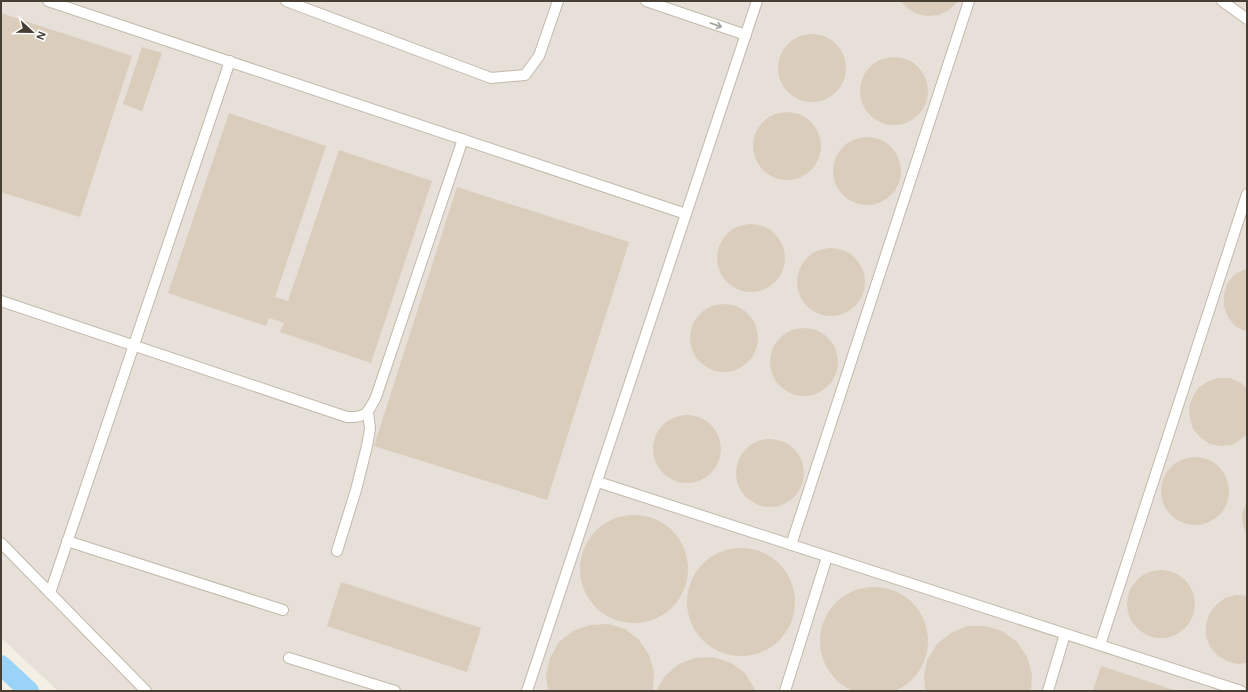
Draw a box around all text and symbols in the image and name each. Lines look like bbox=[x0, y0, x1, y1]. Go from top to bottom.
north arrow bbox=[12, 12, 52, 52]
one-way arrow bbox=[709, 22, 722, 29]
text: N bbox=[33, 29, 49, 42]

